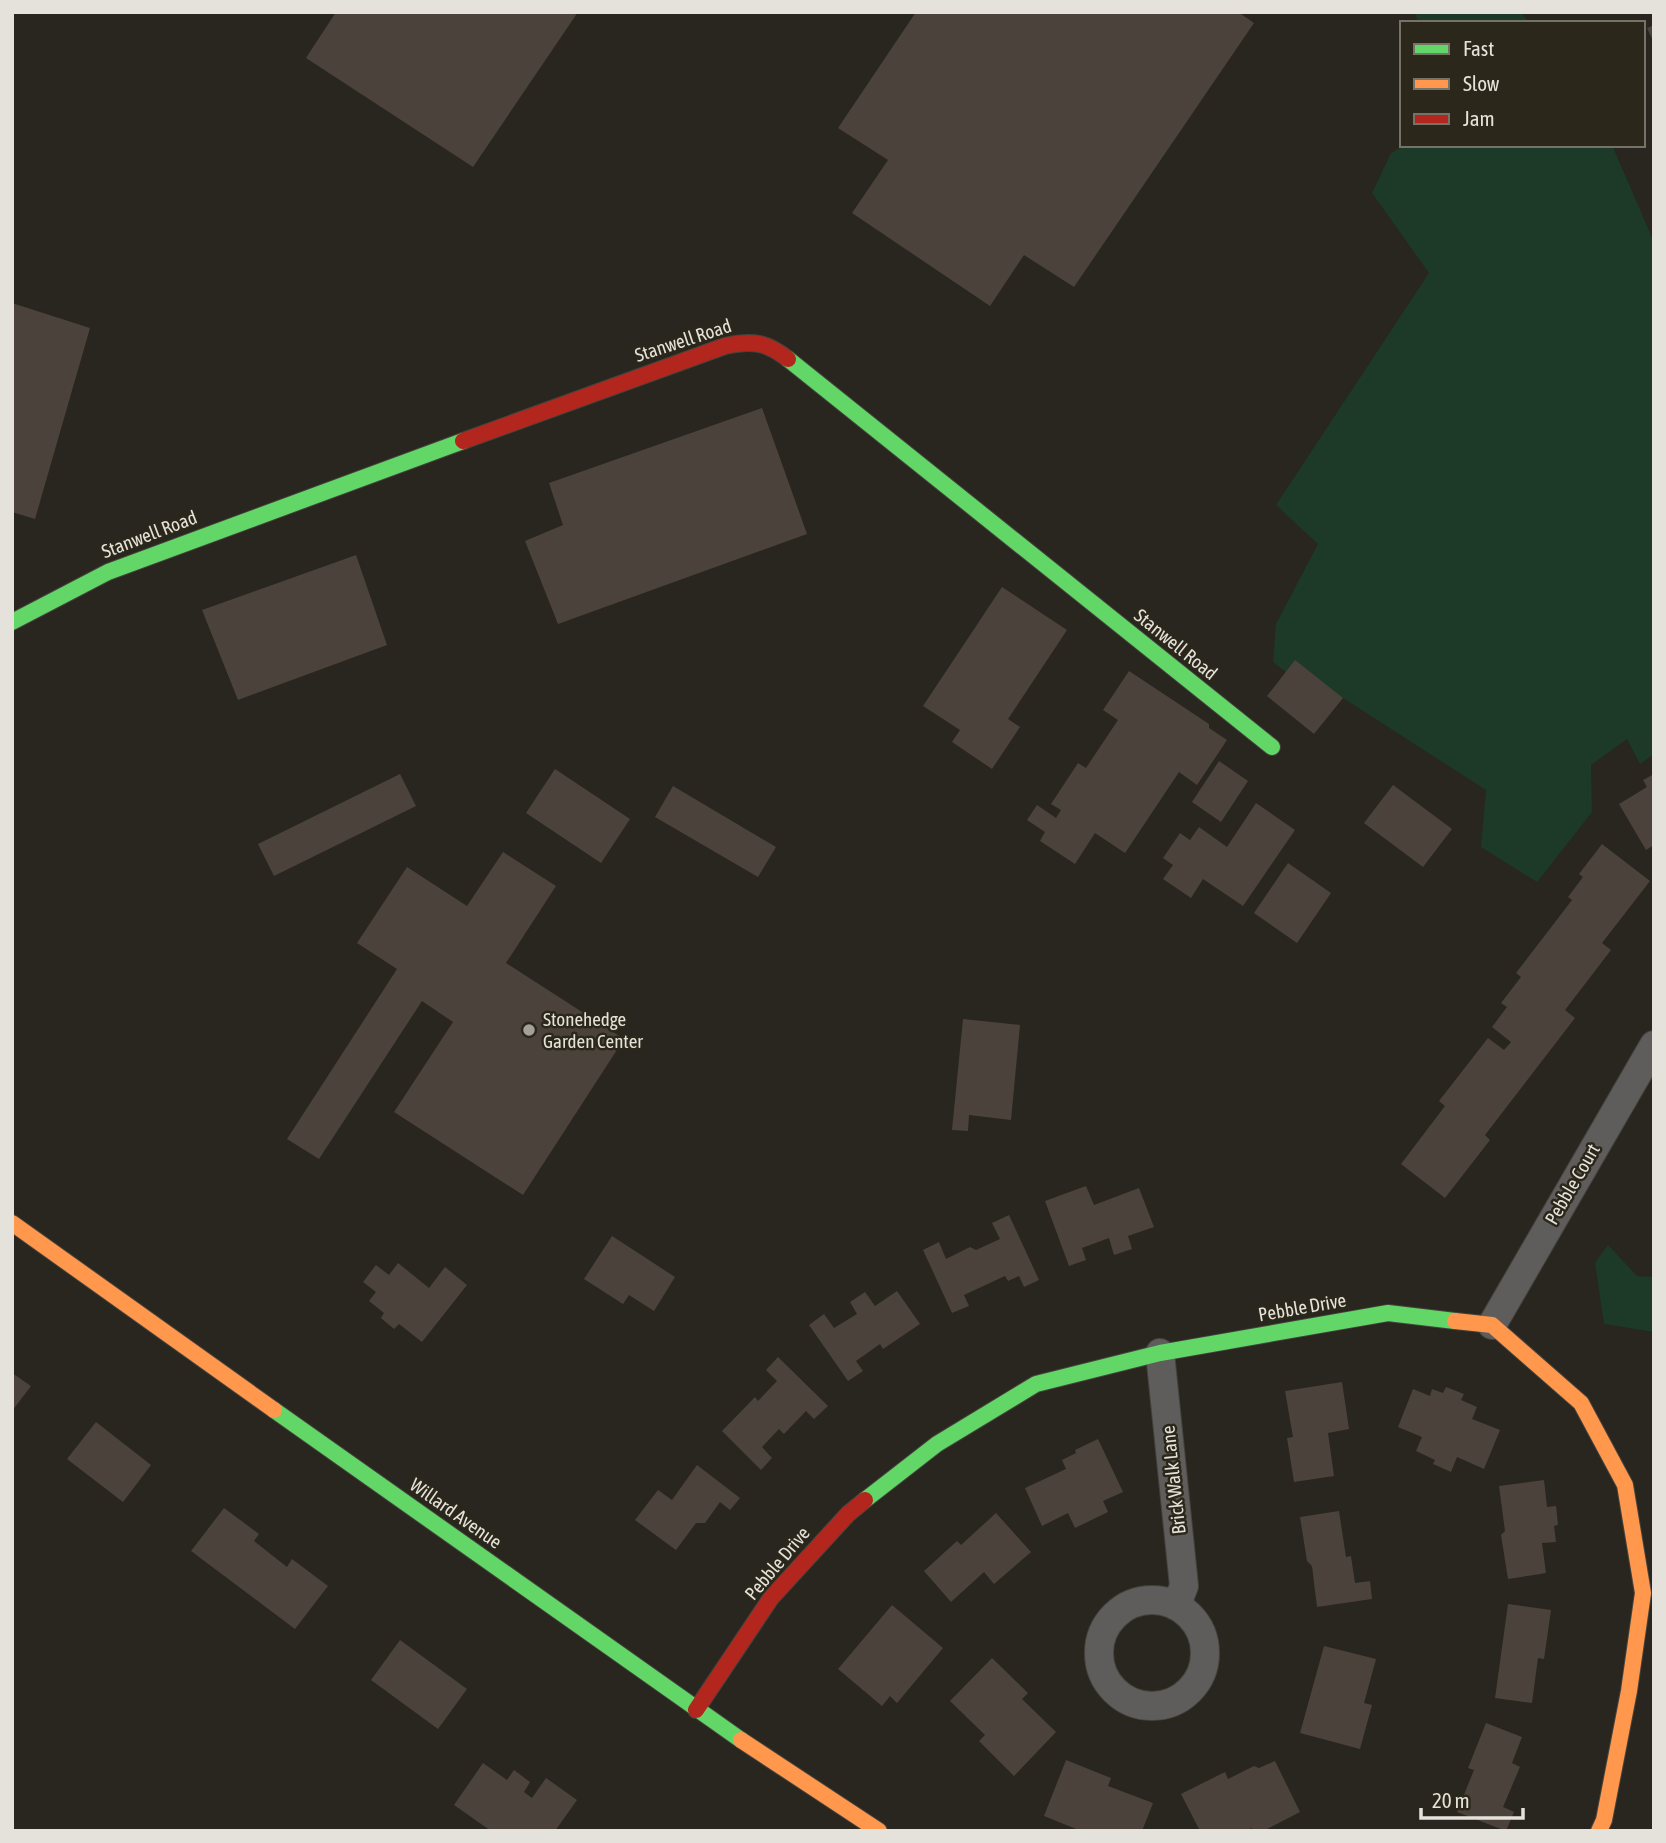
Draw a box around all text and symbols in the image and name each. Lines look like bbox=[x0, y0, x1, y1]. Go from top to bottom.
legend bbox=[1400, 21, 1645, 147]
text: Fast bbox=[1463, 36, 1494, 60]
text: Slow bbox=[1463, 71, 1500, 95]
text: Jam bbox=[1463, 106, 1495, 130]
street label: Stanwell Road bbox=[632, 314, 734, 366]
street label: Stanwell Road bbox=[98, 506, 200, 562]
street label: Stanwell Road bbox=[1130, 604, 1222, 684]
place label: Stonehedge Garden Center bbox=[543, 1008, 643, 1052]
marker: Stonehedge Garden Center bbox=[521, 1022, 537, 1038]
street label: Pebble Court bbox=[1540, 1140, 1604, 1228]
street label: Pebble Drive bbox=[1256, 1288, 1348, 1326]
street label: Brick Walk Lane bbox=[1156, 1425, 1190, 1535]
street label: Willard Avenue bbox=[406, 1473, 506, 1553]
street label: Pebble Drive bbox=[740, 1522, 814, 1604]
scale bar bbox=[1421, 1776, 1522, 1820]
text: 20 m bbox=[1432, 1788, 1470, 1812]

